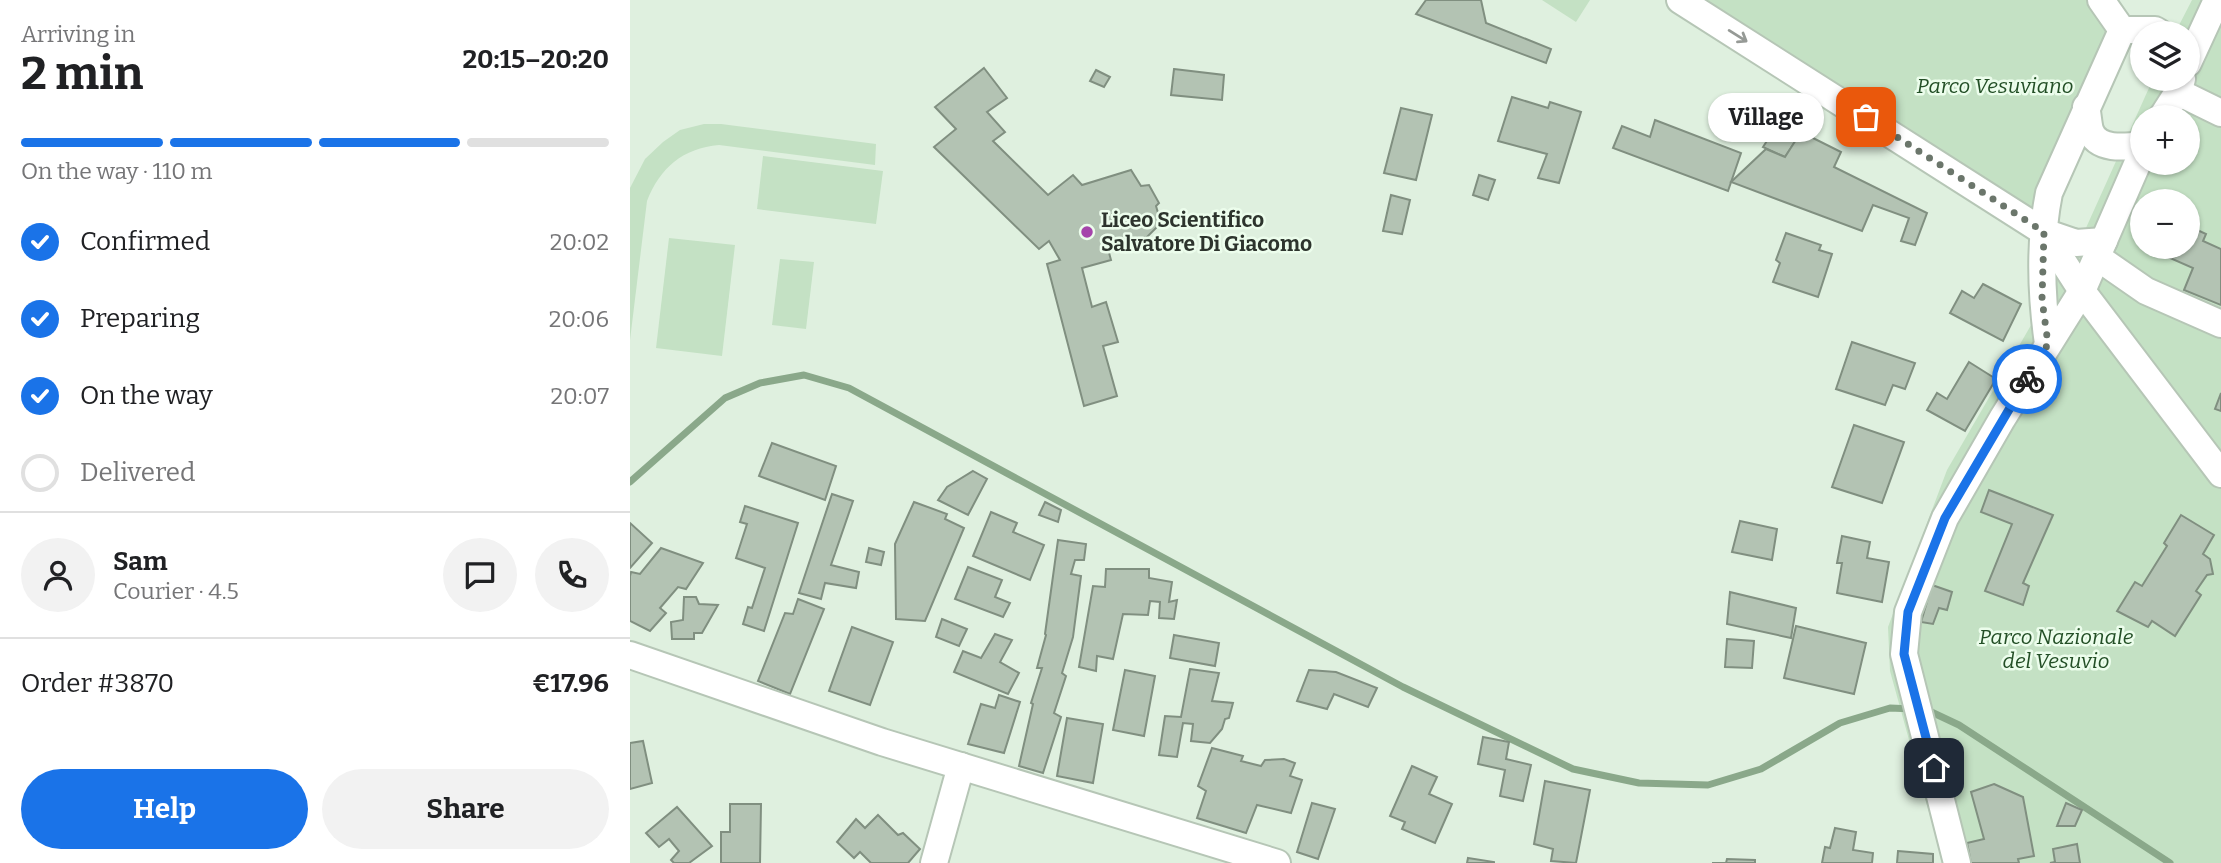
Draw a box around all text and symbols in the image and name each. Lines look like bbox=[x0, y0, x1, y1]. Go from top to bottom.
text: Arriving in bbox=[21, 20, 135, 48]
map controls bbox=[2130, 21, 2200, 259]
button: layers bbox=[2130, 21, 2200, 91]
one-way arrow bbox=[1727, 30, 1747, 44]
text: 20:15–20:20 bbox=[462, 44, 609, 75]
text: 2 min bbox=[21, 46, 143, 101]
park label: Parco Vesuviano bbox=[1917, 73, 2073, 99]
pin bbox=[1836, 87, 1896, 147]
callout: Village bbox=[1708, 92, 1824, 142]
icon: bag bbox=[1847, 98, 1885, 136]
text: Village bbox=[1728, 103, 1804, 131]
button: + bbox=[2130, 105, 2200, 175]
text: On the way · 110 m bbox=[21, 157, 213, 185]
button: − bbox=[2130, 189, 2200, 259]
place label: Liceo Scientifico Salvatore Di Giacomo bbox=[1101, 207, 1312, 257]
icon: check bbox=[21, 223, 59, 261]
marker: Liceo Scientifico Salvatore Di Giacomo bbox=[1079, 224, 1095, 240]
text: Confirmed bbox=[80, 226, 210, 257]
text: 20:02 bbox=[550, 228, 609, 256]
icon: check bbox=[21, 300, 59, 338]
text: Preparing bbox=[80, 303, 200, 334]
text: 20:06 bbox=[549, 305, 609, 333]
courier bbox=[1992, 344, 2062, 414]
icon: bike bbox=[2008, 360, 2046, 398]
icon: check bbox=[21, 377, 59, 415]
text: On the way bbox=[80, 380, 213, 411]
text: 20:07 bbox=[551, 382, 609, 410]
text: Delivered bbox=[80, 457, 195, 488]
button: person bbox=[21, 538, 95, 612]
button: chat bbox=[443, 538, 517, 612]
button: phone bbox=[535, 538, 609, 612]
text: Sam bbox=[113, 546, 168, 577]
text: Courier · 4.5 bbox=[113, 577, 239, 605]
park label: Parco Nazionale del Vesuvio bbox=[1979, 624, 2134, 674]
text: Order #3870 bbox=[21, 668, 174, 699]
text: €17.96 bbox=[532, 668, 609, 699]
pin bbox=[1904, 738, 1964, 798]
icon: home bbox=[1915, 749, 1953, 787]
button: Help bbox=[21, 769, 308, 849]
button: Share bbox=[322, 769, 609, 849]

